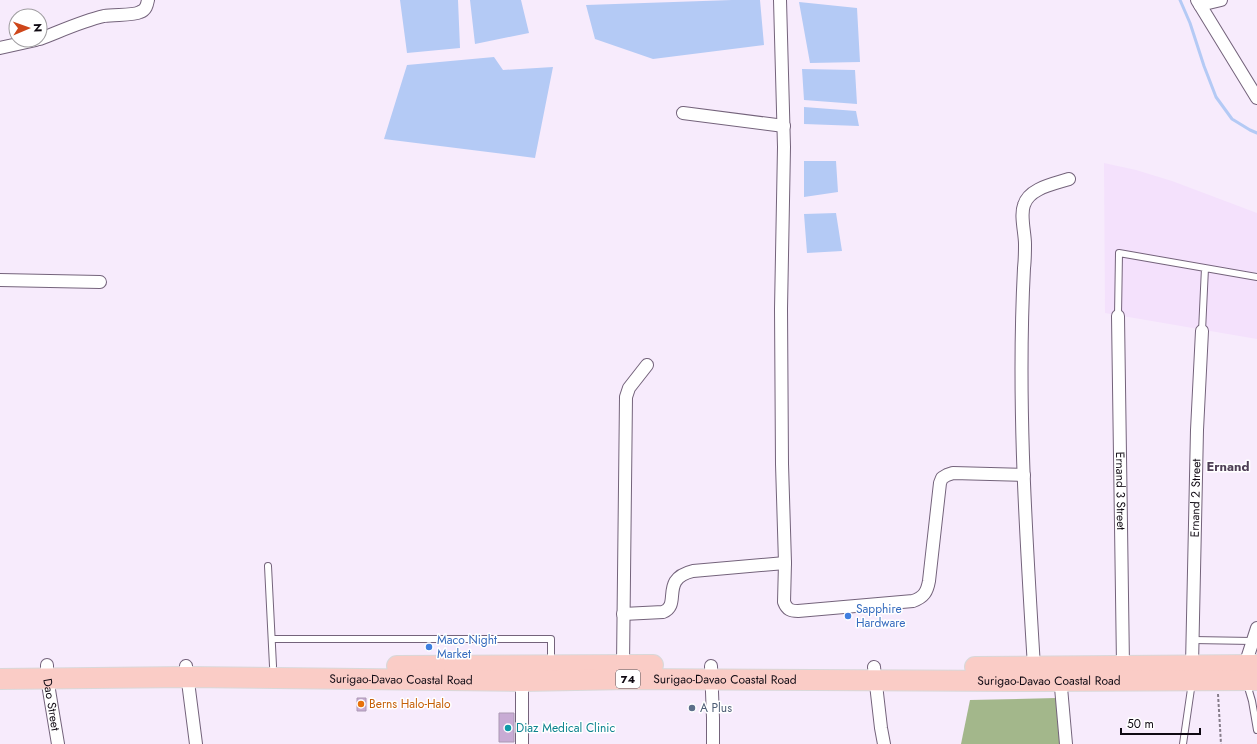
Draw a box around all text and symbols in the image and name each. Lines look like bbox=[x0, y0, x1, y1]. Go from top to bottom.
north arrow bbox=[8, 8, 48, 48]
text: N bbox=[30, 23, 46, 32]
street label: Ernand 3 Street bbox=[1111, 452, 1130, 530]
district label: Ernand bbox=[1206, 457, 1250, 476]
street label: Ernand 2 Street bbox=[1186, 458, 1205, 538]
place label: Sapphire Hardware bbox=[856, 600, 905, 632]
marker: Sapphire Hardware bbox=[843, 611, 853, 621]
place label: Maco Night Market bbox=[437, 631, 497, 663]
marker: Maco Night Market bbox=[424, 642, 434, 652]
street label: Surigao-Davao Coastal Road bbox=[329, 670, 473, 689]
road number: 74 bbox=[616, 670, 640, 688]
street label: Surigao-Davao Coastal Road bbox=[653, 670, 797, 689]
street label: Surigao-Davao Coastal Road bbox=[977, 672, 1121, 690]
street label: Dao Street bbox=[38, 677, 65, 732]
place label: Berns Halo-Halo bbox=[369, 695, 451, 713]
marker: Berns Halo-Halo bbox=[356, 699, 366, 709]
place label: A Plus bbox=[700, 699, 732, 717]
marker: A Plus bbox=[687, 703, 697, 713]
scale bar bbox=[1121, 710, 1200, 736]
text: 50 m bbox=[1127, 715, 1154, 733]
place label: Diaz Medical Clinic bbox=[516, 719, 615, 737]
marker: Diaz Medical Clinic bbox=[503, 723, 513, 733]

